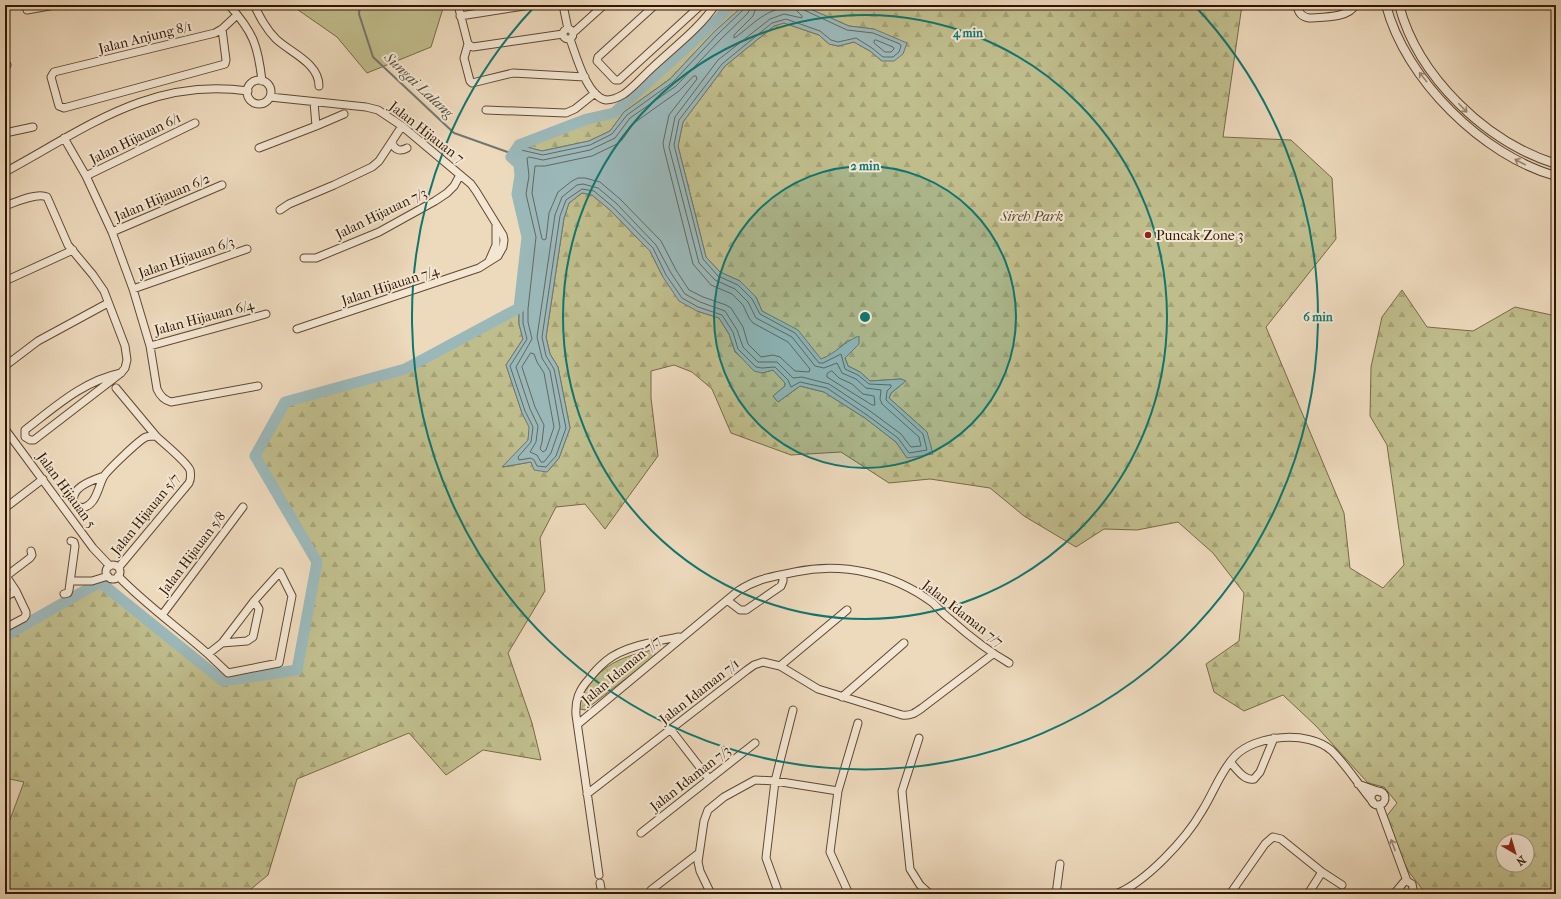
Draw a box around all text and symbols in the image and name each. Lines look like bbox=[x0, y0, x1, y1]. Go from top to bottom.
street label: Jalan Anjung 8/1 bbox=[96, 18, 194, 58]
text: 4 min bbox=[952, 26, 984, 41]
water label: Sungai Lalang bbox=[380, 48, 458, 122]
one-way arrow bbox=[1419, 72, 1427, 83]
street label: Jalan Hijauan 7 bbox=[385, 97, 468, 167]
one-way arrow bbox=[1458, 103, 1468, 113]
street label: Jalan Hijauan 6/1 bbox=[86, 109, 184, 168]
one-way arrow bbox=[1514, 158, 1526, 165]
text: 2 min bbox=[850, 159, 881, 173]
street label: Jalan Hijauan 6/2 bbox=[111, 170, 212, 226]
street label: Jalan Hijauan 7/3 bbox=[332, 184, 430, 243]
park label: Sireh Park bbox=[1000, 208, 1063, 225]
place label: Puncak Zone 3 bbox=[1156, 227, 1244, 244]
marker: Puncak Zone 3 bbox=[1143, 230, 1153, 240]
street label: Jalan Hijauan 6/3 bbox=[135, 233, 236, 282]
street label: Jalan Hijauan 7/4 bbox=[338, 261, 442, 310]
street label: Jalan Hijauan 6/4 bbox=[151, 296, 257, 339]
centre of rings bbox=[858, 310, 872, 324]
text: 6 min bbox=[1303, 310, 1334, 324]
street label: Jalan Hijauan 5 bbox=[33, 448, 100, 532]
street label: Jalan Hijauan 5/7 bbox=[107, 470, 184, 559]
street label: Jalan Hijauan 5/8 bbox=[155, 508, 229, 599]
street label: Jalan Idaman 7/7 bbox=[918, 576, 1007, 651]
street label: Jalan Idaman 7/7 bbox=[577, 632, 665, 709]
street label: Jalan Idaman 7/1 bbox=[655, 655, 743, 728]
street label: Jalan Idaman 7/3 bbox=[646, 742, 734, 816]
north arrow bbox=[1495, 833, 1535, 873]
one-way arrow bbox=[1389, 839, 1397, 851]
text: N bbox=[1513, 853, 1528, 869]

